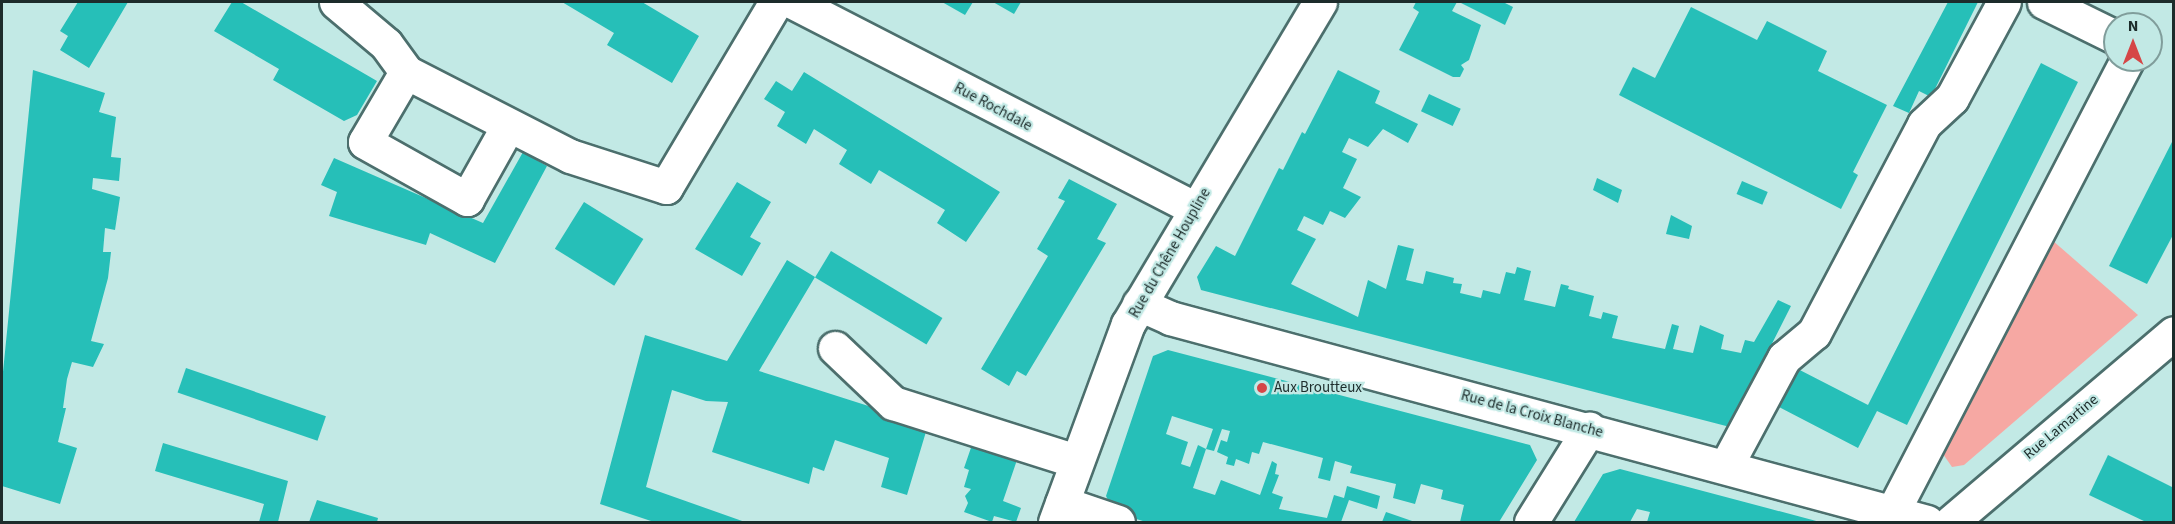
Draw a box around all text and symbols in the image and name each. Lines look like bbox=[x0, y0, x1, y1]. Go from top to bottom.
north arrow bbox=[2103, 12, 2163, 72]
text: N bbox=[2128, 15, 2138, 37]
street label: Rue Rochdale bbox=[951, 79, 1035, 135]
street label: Rue du Chêne Houpline bbox=[1125, 185, 1215, 321]
place label: Aux Broutteux bbox=[1274, 379, 1362, 397]
marker: Aux Broutteux bbox=[1255, 381, 1269, 395]
street label: Rue de la Croix Blanche bbox=[1459, 386, 1605, 442]
street label: Rue Lamartine bbox=[2020, 391, 2102, 463]

